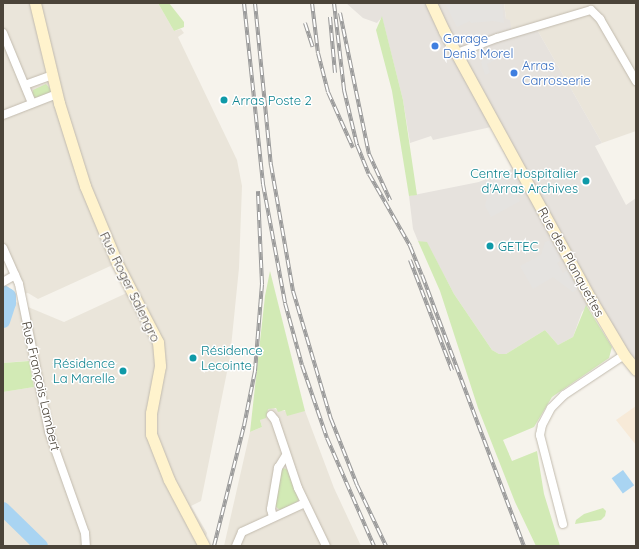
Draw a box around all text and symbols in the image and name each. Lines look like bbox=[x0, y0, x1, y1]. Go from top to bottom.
place label: Garage Denis Morel bbox=[443, 31, 513, 62]
marker: Garage Denis Morel bbox=[430, 41, 440, 51]
place label: Arras Carrosserie bbox=[522, 58, 591, 89]
marker: Arras Carrosserie bbox=[509, 68, 519, 78]
place label: Arras Poste 2 bbox=[232, 92, 312, 108]
marker: Arras Poste 2 bbox=[219, 95, 229, 105]
place label: Centre Hospitalier d'Arras Archives bbox=[470, 166, 578, 197]
marker: Centre Hospitalier d'Arras Archives bbox=[581, 176, 591, 186]
street label: Rue des Planquettes bbox=[534, 205, 608, 319]
street label: Rue Roger Salengro bbox=[97, 229, 163, 345]
place label: GETEC bbox=[498, 238, 538, 254]
marker: GETEC bbox=[485, 241, 495, 251]
street label: Rue François Lambert bbox=[18, 320, 64, 452]
place label: Résidence Lecointe bbox=[201, 343, 263, 374]
marker: Résidence Lecointe bbox=[188, 353, 198, 363]
place label: Résidence La Marelle bbox=[53, 356, 115, 387]
marker: Résidence La Marelle bbox=[118, 366, 128, 376]

